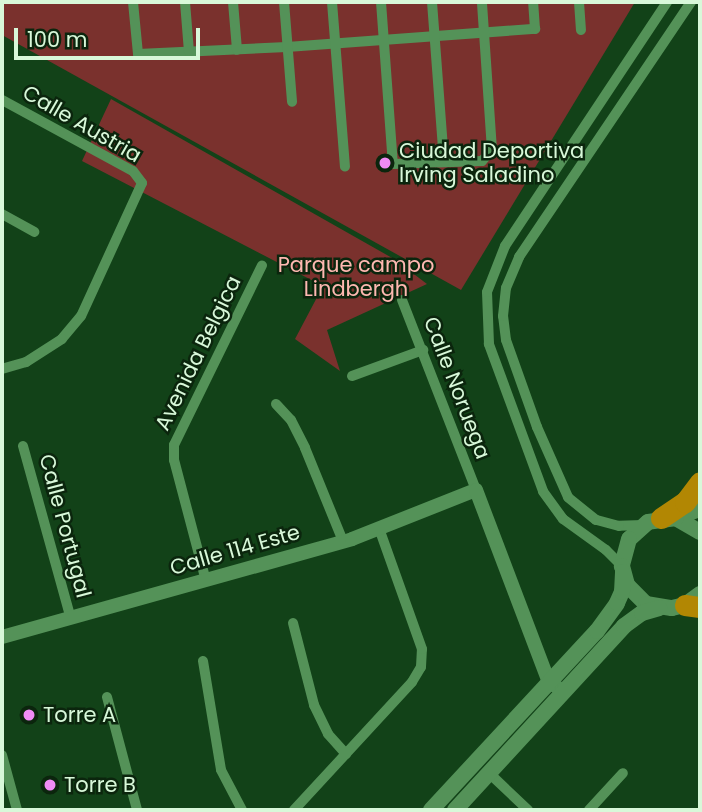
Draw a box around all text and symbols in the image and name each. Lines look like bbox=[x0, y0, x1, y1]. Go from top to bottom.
scale bar bbox=[18, 14, 203, 58]
text: 100 m bbox=[27, 25, 87, 54]
street label: Calle Austria bbox=[18, 80, 146, 168]
place label: Ciudad Deportiva Irving Saladino bbox=[399, 138, 584, 188]
marker: Ciudad Deportiva Irving Saladino bbox=[377, 155, 393, 171]
park label: Parque campo Lindbergh bbox=[278, 252, 434, 302]
street label: Avenida Belgica bbox=[150, 272, 246, 434]
street label: Calle Noruega bbox=[418, 313, 496, 463]
street label: Calle Portugal bbox=[34, 452, 96, 600]
street label: Calle 114 Este bbox=[167, 519, 303, 581]
place label: Torre A bbox=[43, 702, 116, 728]
marker: Torre A bbox=[21, 707, 37, 723]
place label: Torre B bbox=[64, 772, 136, 798]
marker: Torre B bbox=[42, 777, 58, 793]

